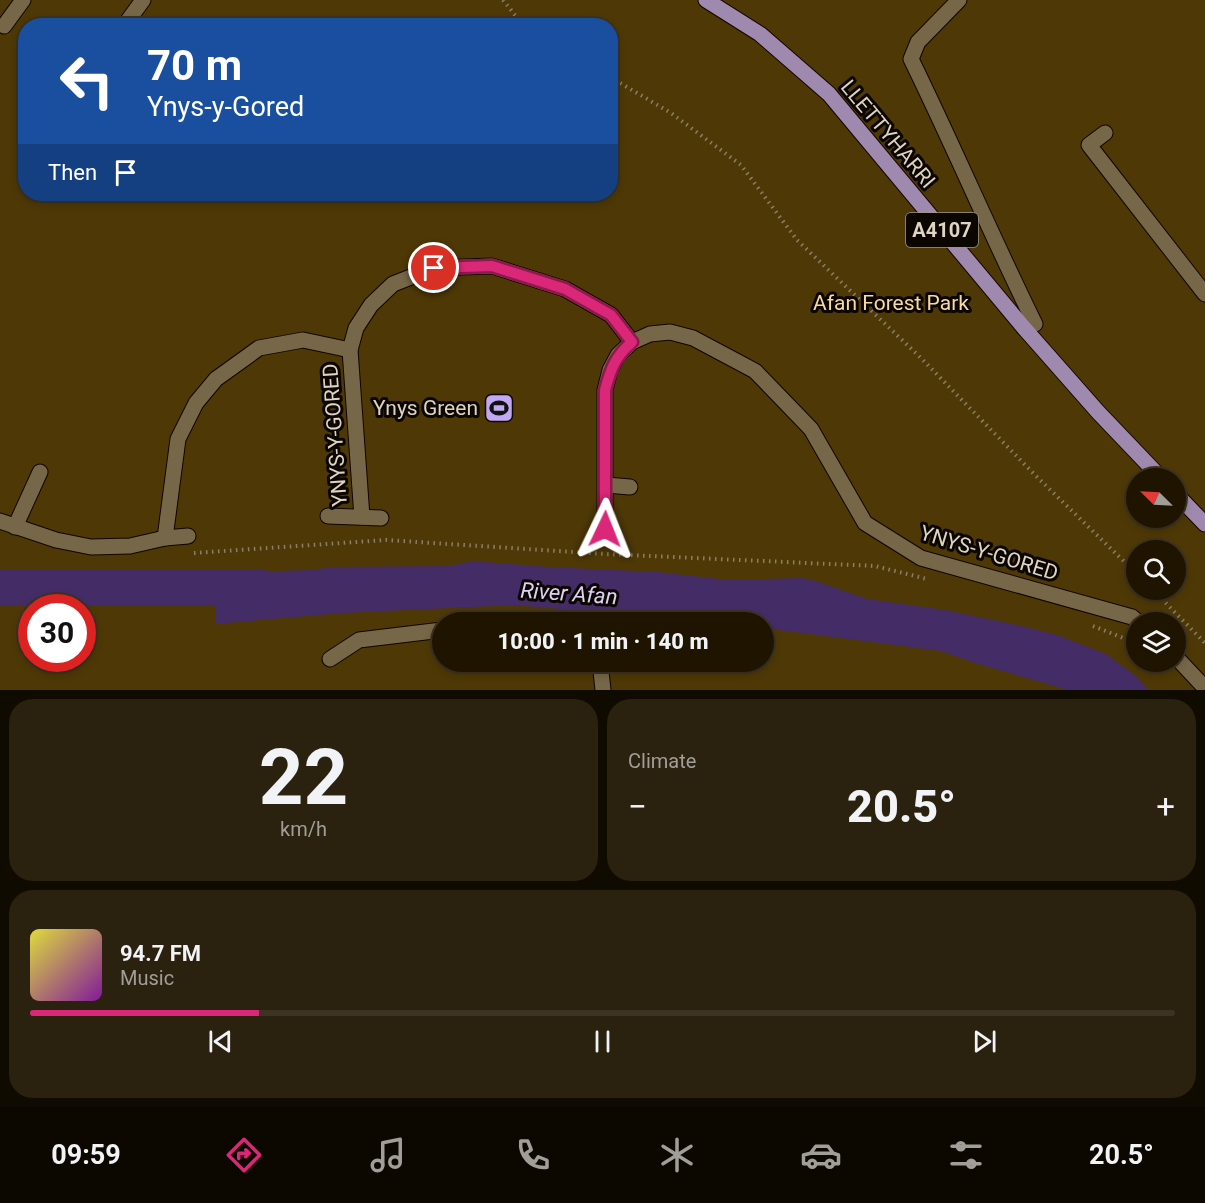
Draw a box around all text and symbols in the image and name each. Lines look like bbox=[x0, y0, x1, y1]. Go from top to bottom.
text: 70 m bbox=[147, 41, 242, 90]
icon: left bbox=[48, 42, 126, 120]
street label: LLETTYHARRI bbox=[836, 75, 940, 193]
text: Ynys-y-Gored bbox=[147, 91, 304, 123]
icon: arrive bbox=[109, 156, 142, 189]
text: Then bbox=[48, 160, 97, 185]
road number: A4107 bbox=[906, 213, 978, 247]
pin bbox=[408, 242, 459, 293]
icon: arrive bbox=[417, 251, 450, 284]
park label: Afan Forest Park bbox=[813, 291, 969, 315]
street label: YNYS-Y-GORED bbox=[318, 363, 352, 507]
sports icon: Ynys Green bbox=[483, 392, 515, 424]
place label: Ynys Green bbox=[373, 396, 478, 420]
north arrow bbox=[1126, 468, 1186, 528]
map controls bbox=[1126, 468, 1186, 672]
position arrow bbox=[573, 497, 637, 561]
street label: YNYS-Y-GORED bbox=[917, 521, 1061, 585]
button: search bbox=[1126, 540, 1186, 600]
water label: River Afan bbox=[520, 578, 618, 609]
speed limit sign: 30 bbox=[18, 594, 96, 672]
button: layers bbox=[1126, 612, 1186, 672]
text: 10:00 · 1 min · 140 m bbox=[498, 629, 708, 654]
text: 22 bbox=[259, 732, 348, 823]
text: Climate bbox=[628, 749, 696, 773]
text: 20.5° bbox=[847, 780, 956, 833]
text: − bbox=[628, 787, 647, 826]
text: + bbox=[1156, 787, 1175, 826]
text: km/h bbox=[280, 817, 327, 841]
text: 94.7 FM bbox=[120, 941, 201, 966]
text: Music bbox=[120, 966, 174, 990]
icon: previous bbox=[204, 1025, 237, 1058]
icon: pause bbox=[586, 1025, 619, 1058]
icon: next bbox=[968, 1025, 1001, 1058]
icon: directions bbox=[223, 1134, 265, 1176]
icon: music bbox=[367, 1134, 409, 1176]
icon: phone bbox=[512, 1134, 554, 1176]
icon: climate bbox=[656, 1134, 698, 1176]
icon: car bbox=[800, 1134, 842, 1176]
icon: filters bbox=[945, 1134, 987, 1176]
text: 09:59 bbox=[51, 1139, 121, 1171]
text: 20.5° bbox=[1089, 1139, 1154, 1171]

